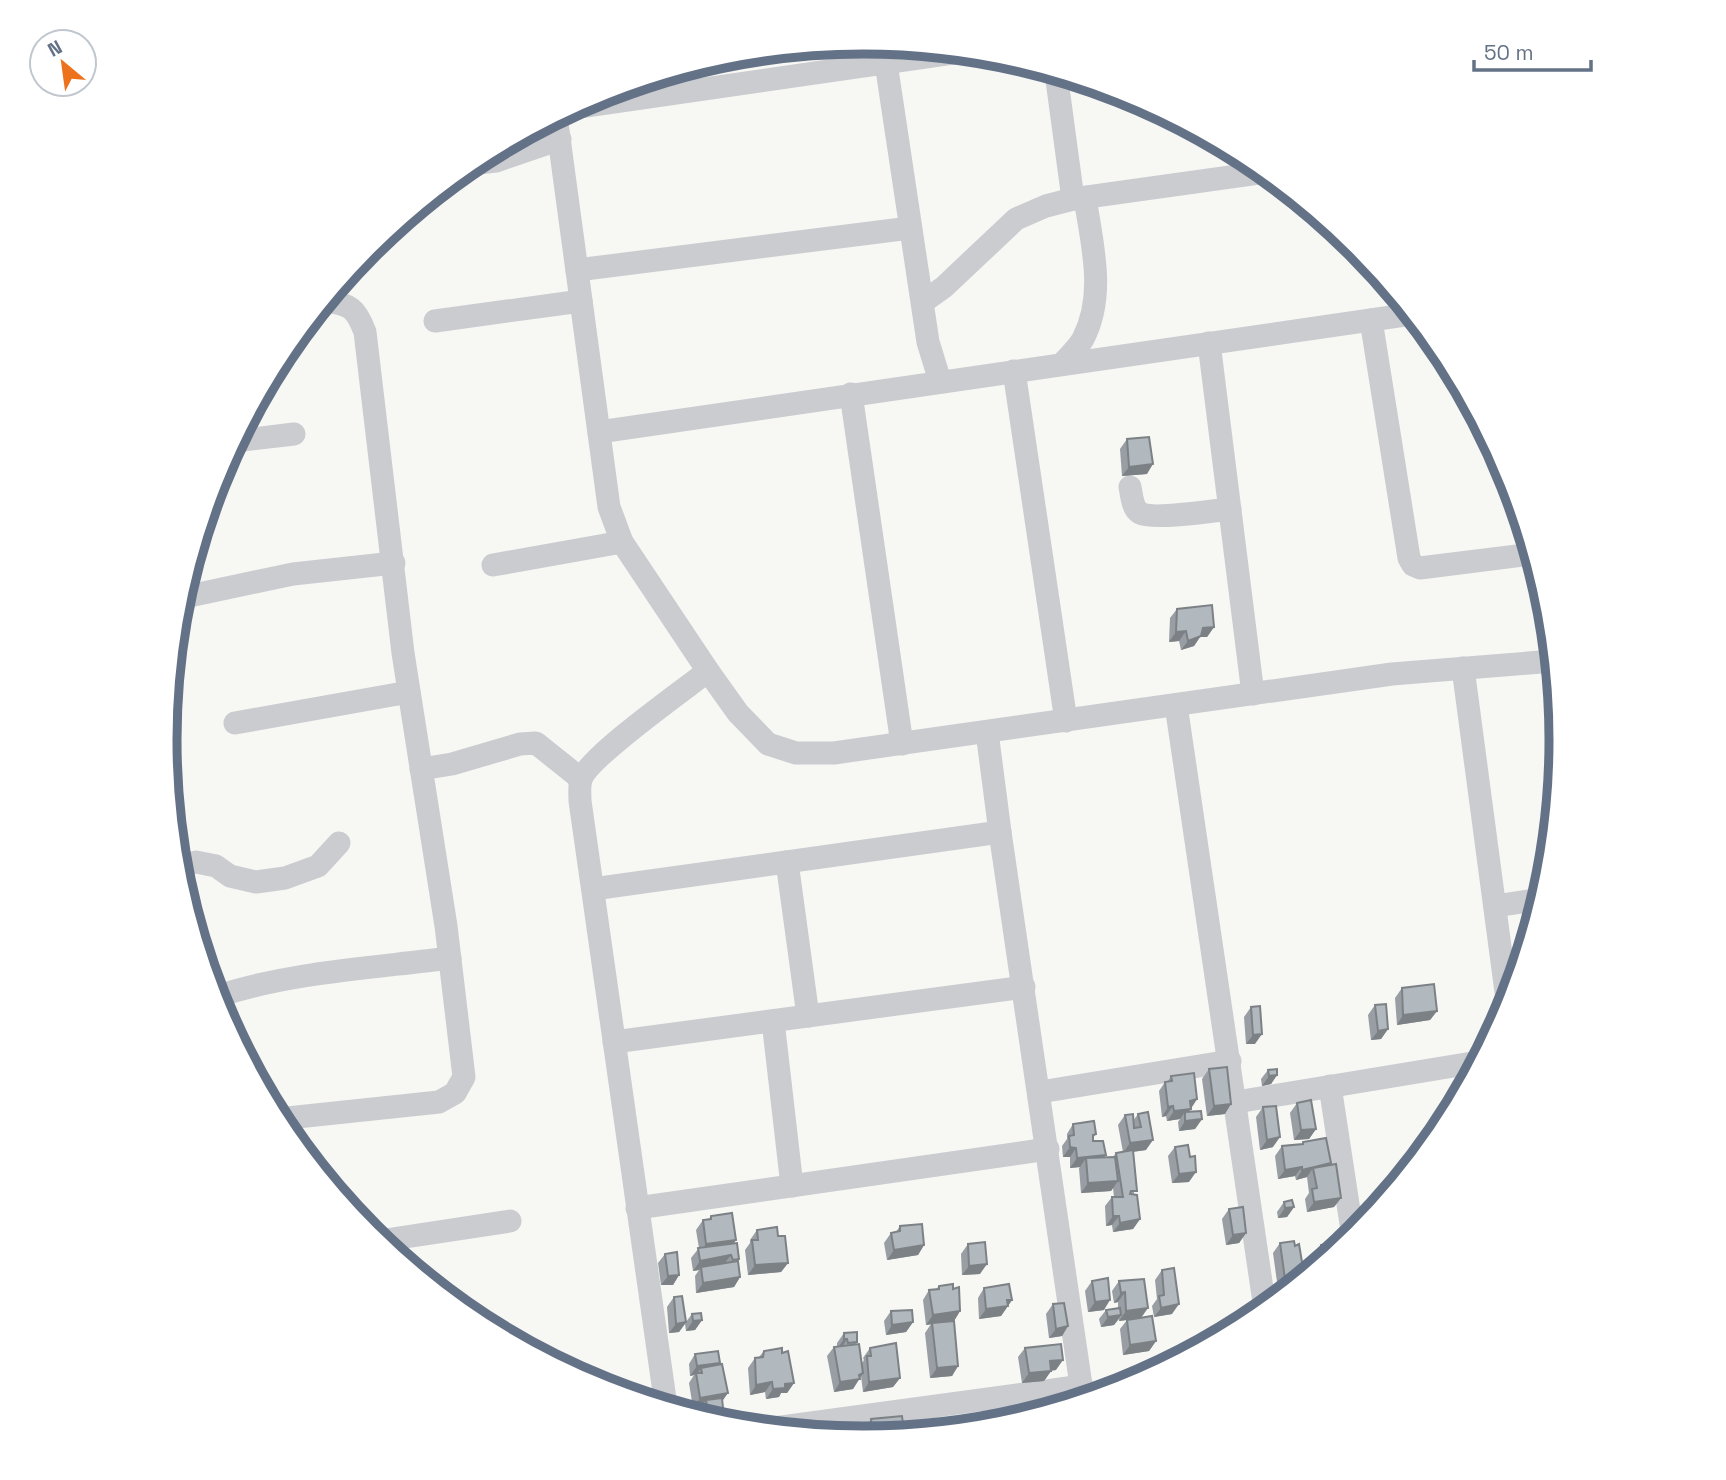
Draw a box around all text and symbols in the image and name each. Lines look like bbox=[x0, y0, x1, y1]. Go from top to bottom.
north arrow bbox=[28, 28, 98, 98]
scale bar bbox=[1474, 28, 1591, 72]
text: N bbox=[43, 35, 67, 63]
text: 50 m bbox=[1484, 39, 1534, 66]

